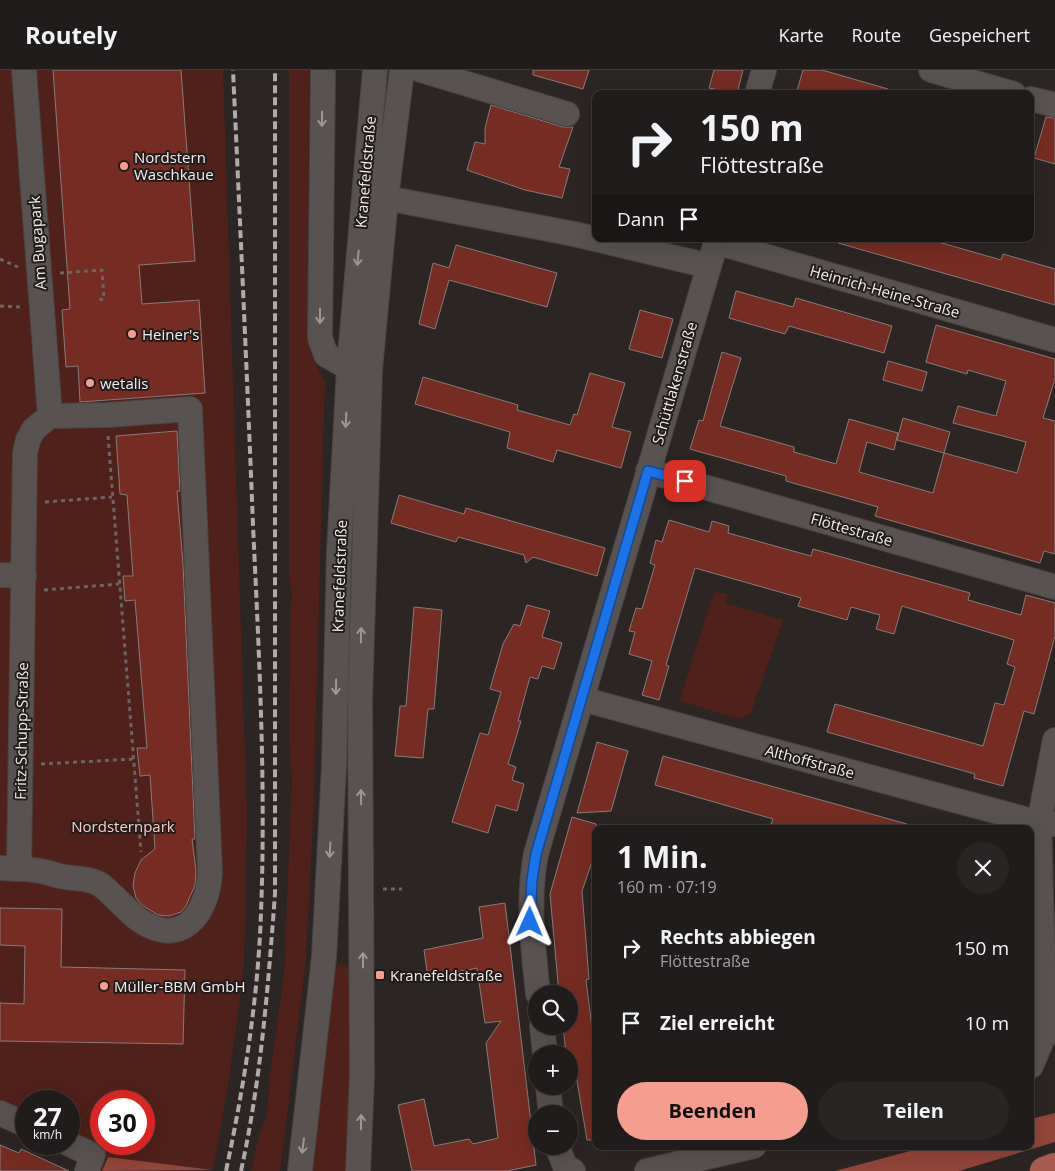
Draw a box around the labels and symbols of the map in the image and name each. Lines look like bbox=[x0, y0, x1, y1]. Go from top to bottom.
one-way arrow bbox=[318, 110, 327, 126]
street label: Kranefeldstraße bbox=[350, 115, 380, 229]
place label: Nordstern Waschkaue bbox=[134, 147, 214, 184]
marker: Nordstern Waschkaue bbox=[118, 160, 130, 172]
street label: Am Bugapark bbox=[24, 195, 50, 291]
one-way arrow bbox=[353, 250, 363, 266]
street label: Heinrich-Heine-Straße bbox=[808, 260, 962, 322]
one-way arrow bbox=[315, 308, 325, 324]
street label: Schüttlakenstraße bbox=[647, 319, 701, 447]
place label: Heiner's bbox=[142, 324, 199, 344]
marker: Heiner's bbox=[126, 328, 138, 340]
place label: wetalis bbox=[100, 373, 148, 393]
marker: wetalis bbox=[84, 377, 96, 389]
one-way arrow bbox=[342, 412, 351, 428]
pin bbox=[664, 460, 706, 502]
street label: Flöttestraße bbox=[809, 508, 895, 550]
street label: Kranefeldstraße bbox=[327, 519, 351, 633]
one-way arrow bbox=[356, 627, 366, 644]
street label: Fritz-Schupp-Straße bbox=[10, 662, 32, 800]
one-way arrow bbox=[331, 679, 341, 695]
street label: Althoffstraße bbox=[763, 739, 857, 783]
one-way arrow bbox=[356, 790, 366, 806]
park label: Nordsternpark bbox=[71, 816, 175, 836]
one-way arrow bbox=[325, 841, 334, 857]
position arrow bbox=[503, 895, 555, 947]
one-way arrow bbox=[358, 952, 368, 968]
place label: Kranefeldstraße bbox=[390, 965, 502, 985]
marker: Kranefeldstraße bbox=[374, 969, 386, 981]
place label: Müller-BBM GmbH bbox=[114, 976, 245, 996]
marker: Müller-BBM GmbH bbox=[98, 980, 110, 992]
speed limit sign: 30 bbox=[90, 1090, 155, 1155]
one-way arrow bbox=[357, 1115, 366, 1131]
one-way arrow bbox=[298, 1138, 308, 1154]

